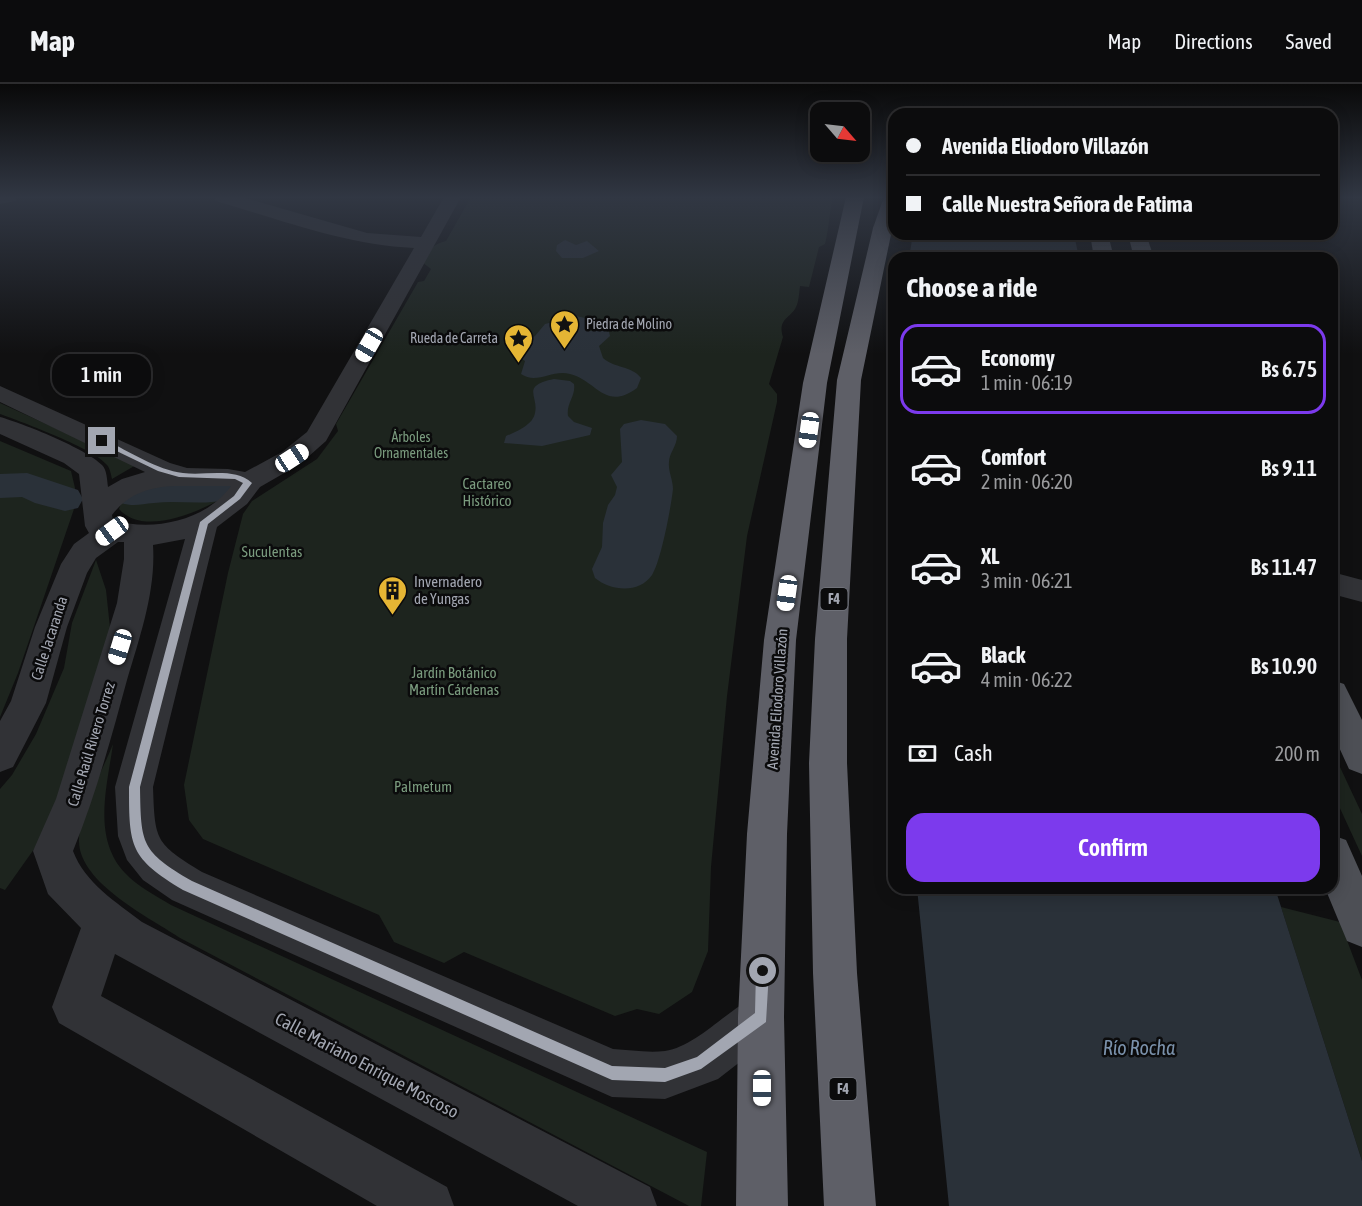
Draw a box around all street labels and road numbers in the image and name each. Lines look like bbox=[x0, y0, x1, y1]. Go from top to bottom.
road number: F4 bbox=[820, 588, 848, 610]
street label: Calle Jacaranda bbox=[27, 594, 71, 682]
street label: Avenida Eliodoro Villazón bbox=[764, 628, 790, 770]
street label: Calle Raúl Rivero Torrez bbox=[64, 679, 118, 808]
street label: Calle Mariano Enrique Moscoso bbox=[272, 1008, 462, 1122]
road number: F4 bbox=[830, 1078, 856, 1100]

